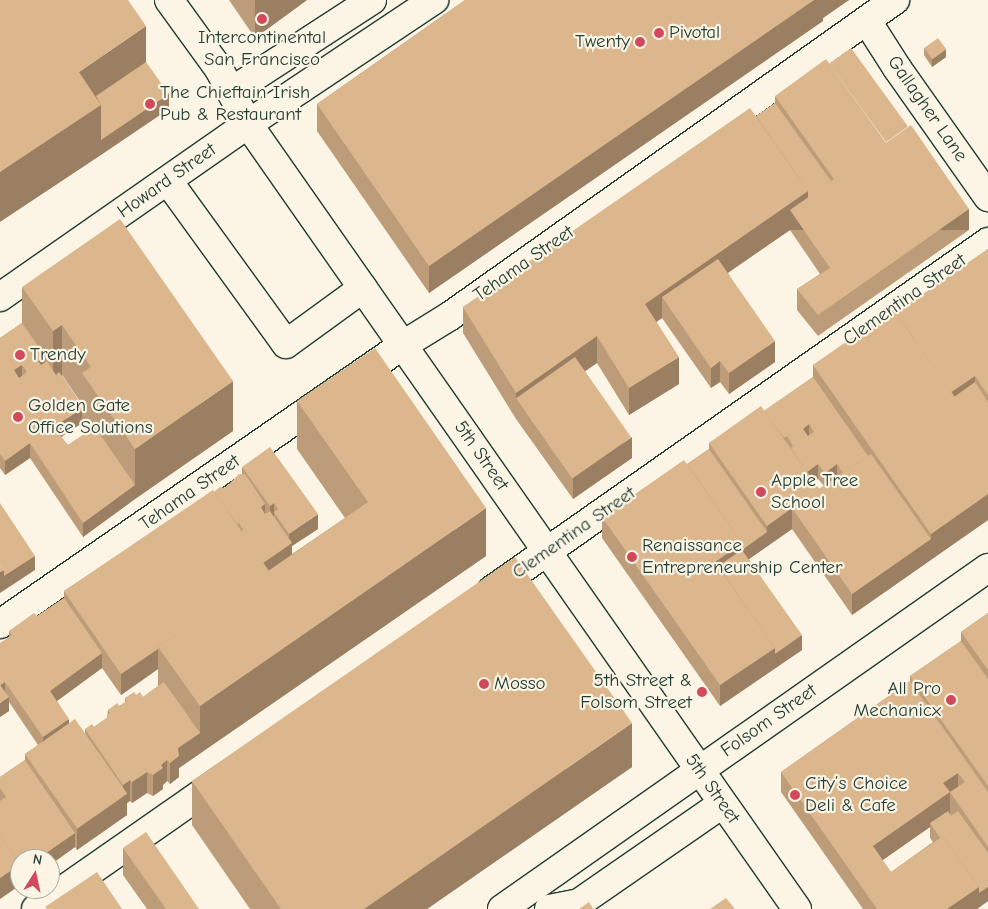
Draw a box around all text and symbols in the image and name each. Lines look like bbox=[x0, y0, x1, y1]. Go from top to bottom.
marker: Intercontinental San Francisco bbox=[256, 13, 268, 25]
place label: Pivotal bbox=[669, 22, 720, 44]
place label: Intercontinental San Francisco bbox=[198, 27, 326, 71]
marker: Pivotal bbox=[653, 27, 665, 39]
place label: Twenty bbox=[575, 31, 630, 53]
marker: Twenty bbox=[634, 36, 646, 48]
street label: Gallagher Lane bbox=[882, 52, 972, 166]
place label: The Chieftain Irish Pub & Restaurant bbox=[160, 82, 310, 126]
marker: The Chieftain Irish Pub & Restaurant bbox=[144, 98, 156, 110]
street label: Howard Street bbox=[113, 139, 221, 223]
street label: Tehama Street bbox=[469, 221, 579, 307]
street label: Clementina Street bbox=[839, 249, 971, 351]
place label: Trendy bbox=[30, 344, 86, 366]
marker: Trendy bbox=[14, 349, 26, 361]
place label: Golden Gate Office Solutions bbox=[28, 395, 153, 439]
marker: Golden Gate Office Solutions bbox=[12, 411, 24, 423]
street label: 5th Street bbox=[449, 417, 513, 495]
street label: Tehama Street bbox=[135, 450, 245, 536]
place label: Apple Tree School bbox=[771, 470, 858, 514]
street label: Clementina Street bbox=[508, 482, 640, 584]
marker: Apple Tree School bbox=[755, 486, 767, 498]
place label: Renaissance Entrepreneurship Center bbox=[642, 535, 843, 579]
marker: Renaissance Entrepreneurship Center bbox=[626, 551, 638, 563]
place label: 5th Street & Folsom Street bbox=[580, 670, 692, 714]
place label: Mosso bbox=[494, 673, 546, 695]
marker: Mosso bbox=[478, 678, 490, 690]
place label: All Pro Mechanicx bbox=[853, 678, 941, 722]
street label: Folsom Street bbox=[717, 680, 821, 762]
marker: 5th Street & Folsom Street bbox=[696, 686, 708, 698]
marker: All Pro Mechanicx bbox=[945, 694, 957, 706]
street label: 5th Street bbox=[680, 750, 744, 828]
place label: City’s Choice Deli & Cafe bbox=[805, 773, 908, 817]
marker: City’s Choice Deli & Cafe bbox=[789, 789, 801, 801]
north arrow bbox=[10, 849, 60, 899]
text: N bbox=[32, 851, 43, 869]

